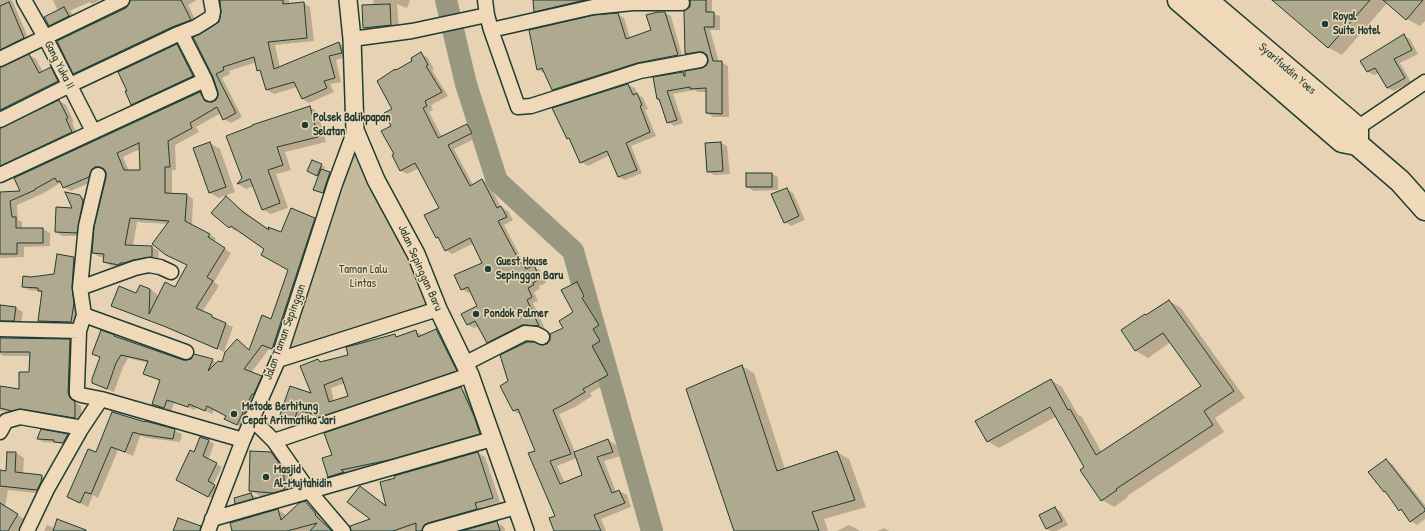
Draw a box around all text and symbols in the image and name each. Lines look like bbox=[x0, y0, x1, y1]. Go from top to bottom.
place label: Royal Suite Hotel bbox=[1333, 10, 1380, 38]
marker: Royal Suite Hotel bbox=[1320, 19, 1330, 29]
street label: Gang Yuka II bbox=[41, 38, 77, 92]
street label: Syarifuddin Yoes bbox=[1255, 40, 1319, 98]
place label: Polsek Balikpapan Selatan bbox=[313, 111, 391, 139]
marker: Polsek Balikpapan Selatan bbox=[300, 120, 310, 130]
street label: Jalan Sepinggan Baru bbox=[395, 223, 445, 313]
place label: Guest House Sepinggan Baru bbox=[496, 255, 563, 283]
park label: Taman Lalu Lintas bbox=[339, 263, 387, 291]
marker: Guest House Sepinggan Baru bbox=[483, 264, 493, 274]
street label: Jalan Taman Sepinggan bbox=[261, 282, 309, 382]
place label: Pondok Palmer bbox=[484, 307, 549, 321]
marker: Pondok Palmer bbox=[471, 309, 481, 319]
place label: Metode Berhitung Cepat Aritmatika Jari bbox=[242, 400, 336, 428]
marker: Metode Berhitung Cepat Aritmatika Jari bbox=[229, 409, 239, 419]
place label: Masjid Al-Mujtahidin bbox=[274, 463, 332, 491]
marker: Masjid Al-Mujtahidin bbox=[261, 472, 271, 482]

